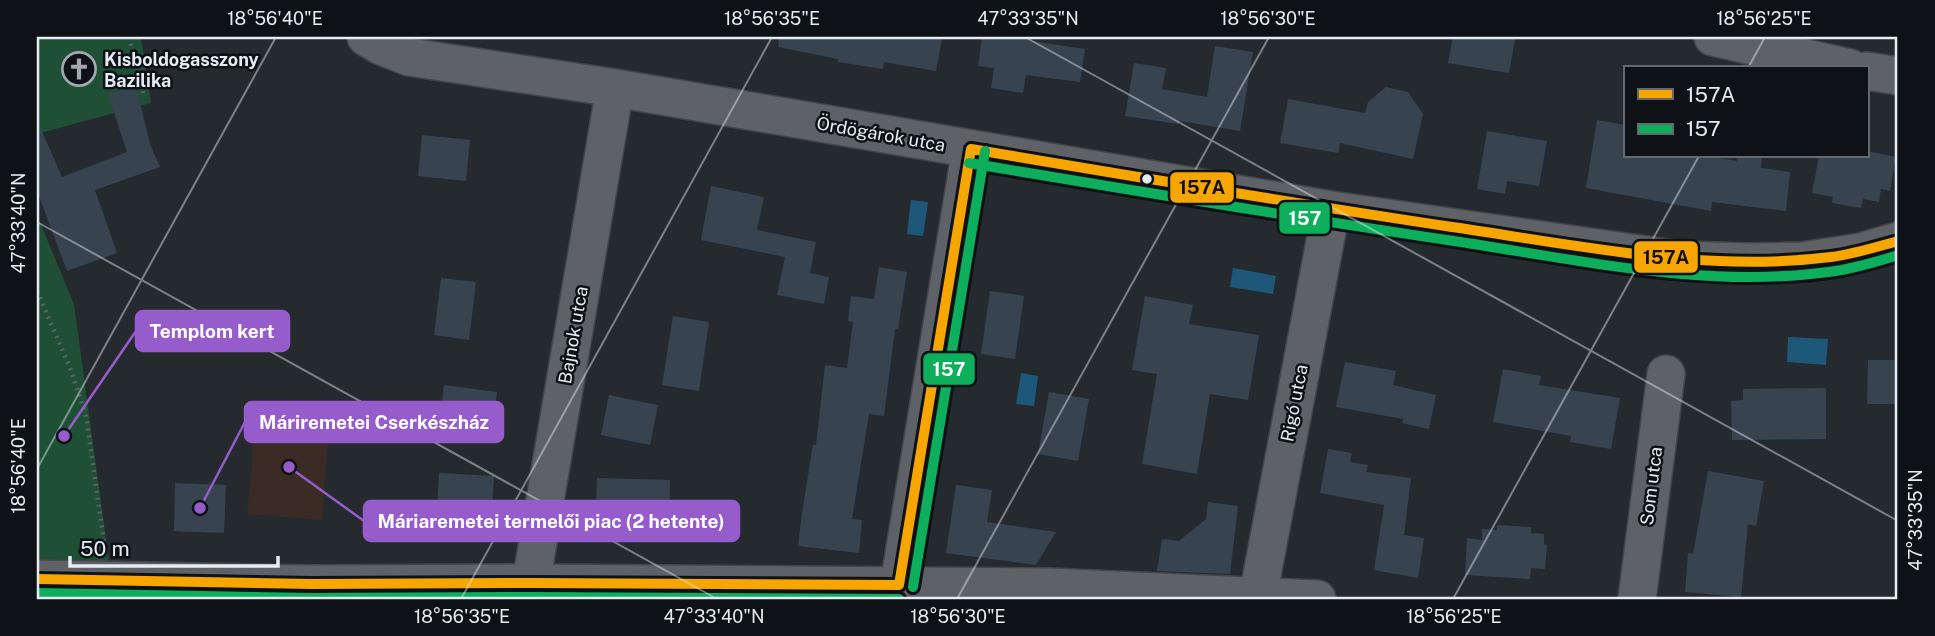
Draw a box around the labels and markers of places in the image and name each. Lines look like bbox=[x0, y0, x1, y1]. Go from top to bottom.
place label: Kisboldogasszony Bazilika bbox=[104, 49, 259, 91]
church icon: Kisboldogasszony Bazilika bbox=[60, 50, 98, 88]
unlabelled marker bbox=[1140, 172, 1154, 186]
callout: Templom kert bbox=[136, 311, 289, 351]
callout: Máriremetei Cserkészház bbox=[245, 402, 503, 442]
callout: Máriaremetei termelői piac (2 hetente) bbox=[364, 501, 739, 541]

